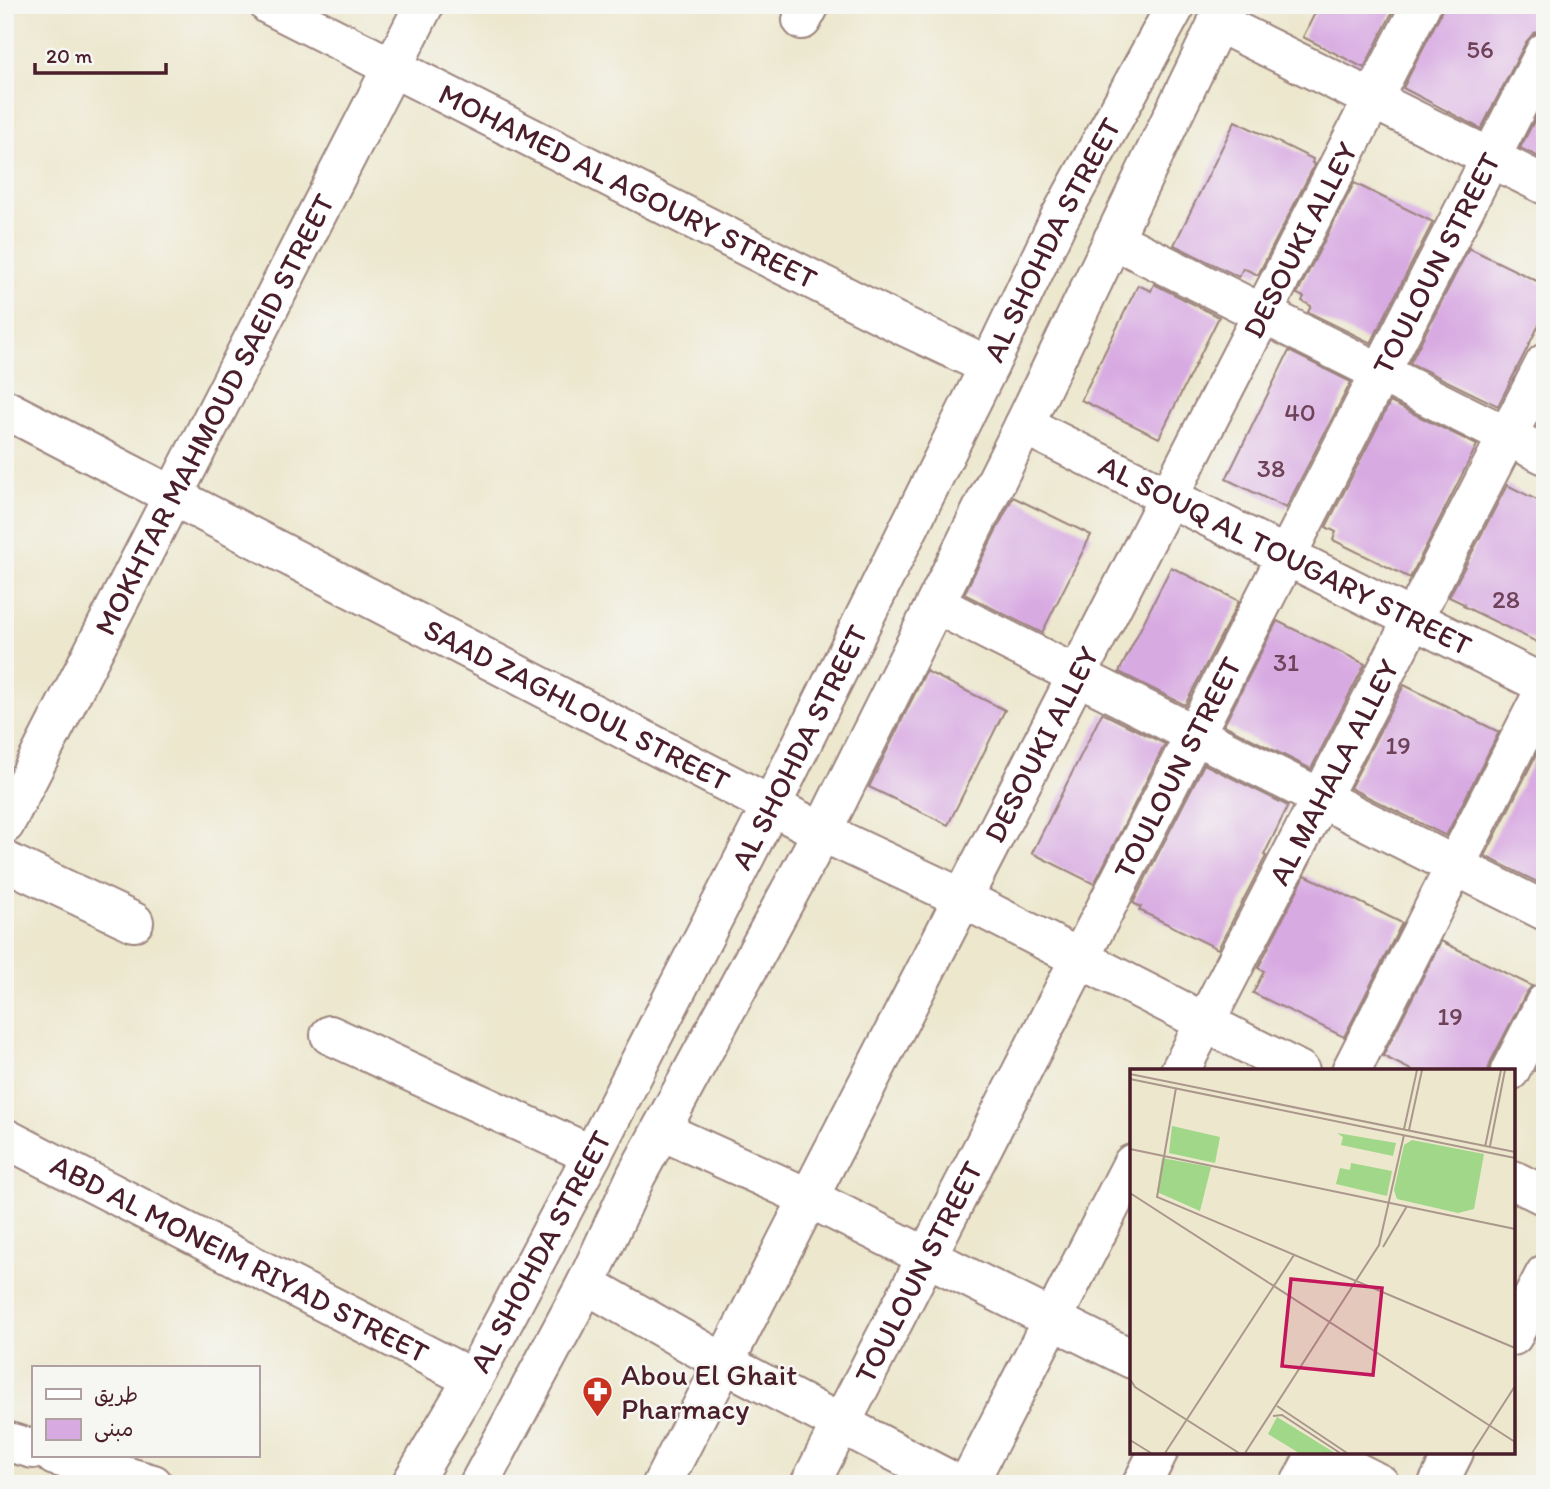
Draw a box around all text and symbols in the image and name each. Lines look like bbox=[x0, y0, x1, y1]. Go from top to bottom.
scale bar bbox=[35, 32, 166, 76]
house number: 56 bbox=[1466, 33, 1494, 65]
text: 20 m bbox=[46, 43, 93, 68]
street label: MOHAMED AL AGOURY STREET bbox=[433, 75, 823, 297]
street label: AL SHOHDA STREET bbox=[975, 111, 1129, 368]
street label: DESOUKI ALLEY bbox=[1234, 136, 1365, 344]
street label: TOULOUN STREET bbox=[1364, 146, 1508, 380]
street label: MOKHTAR MAHMOUD SAEID STREET bbox=[86, 187, 342, 641]
house number: 40 bbox=[1284, 396, 1316, 428]
street label: AL SOUQ AL TOUGARY STREET bbox=[1093, 446, 1478, 664]
house number: 38 bbox=[1257, 452, 1285, 484]
house number: 28 bbox=[1492, 583, 1520, 615]
street label: SAAD ZAGHLOUL STREET bbox=[418, 610, 736, 799]
street label: AL SHOHDA STREET bbox=[723, 619, 876, 876]
street label: DESOUKI ALLEY bbox=[975, 640, 1107, 849]
house number: 31 bbox=[1273, 646, 1299, 678]
street label: TOULOUN STREET bbox=[1105, 650, 1249, 885]
street label: AL MAHALA ALLEY bbox=[1260, 653, 1407, 891]
house number: 19 bbox=[1385, 729, 1411, 761]
house number: 19 bbox=[1437, 1000, 1463, 1032]
inset map bbox=[1130, 1069, 1515, 1454]
street label: AL SHOHDA STREET bbox=[461, 1124, 619, 1379]
street label: ABD AL MONEIM RIYAD STREET bbox=[45, 1146, 435, 1371]
street label: TOULOUN STREET bbox=[846, 1155, 991, 1389]
place label: Abou El Ghait Pharmacy bbox=[621, 1356, 798, 1427]
legend bbox=[32, 1366, 259, 1458]
pharmacy icon: Abou El Ghait Pharmacy bbox=[581, 1375, 615, 1419]
text: طريق bbox=[94, 1382, 138, 1407]
text: مبنى bbox=[94, 1416, 133, 1443]

